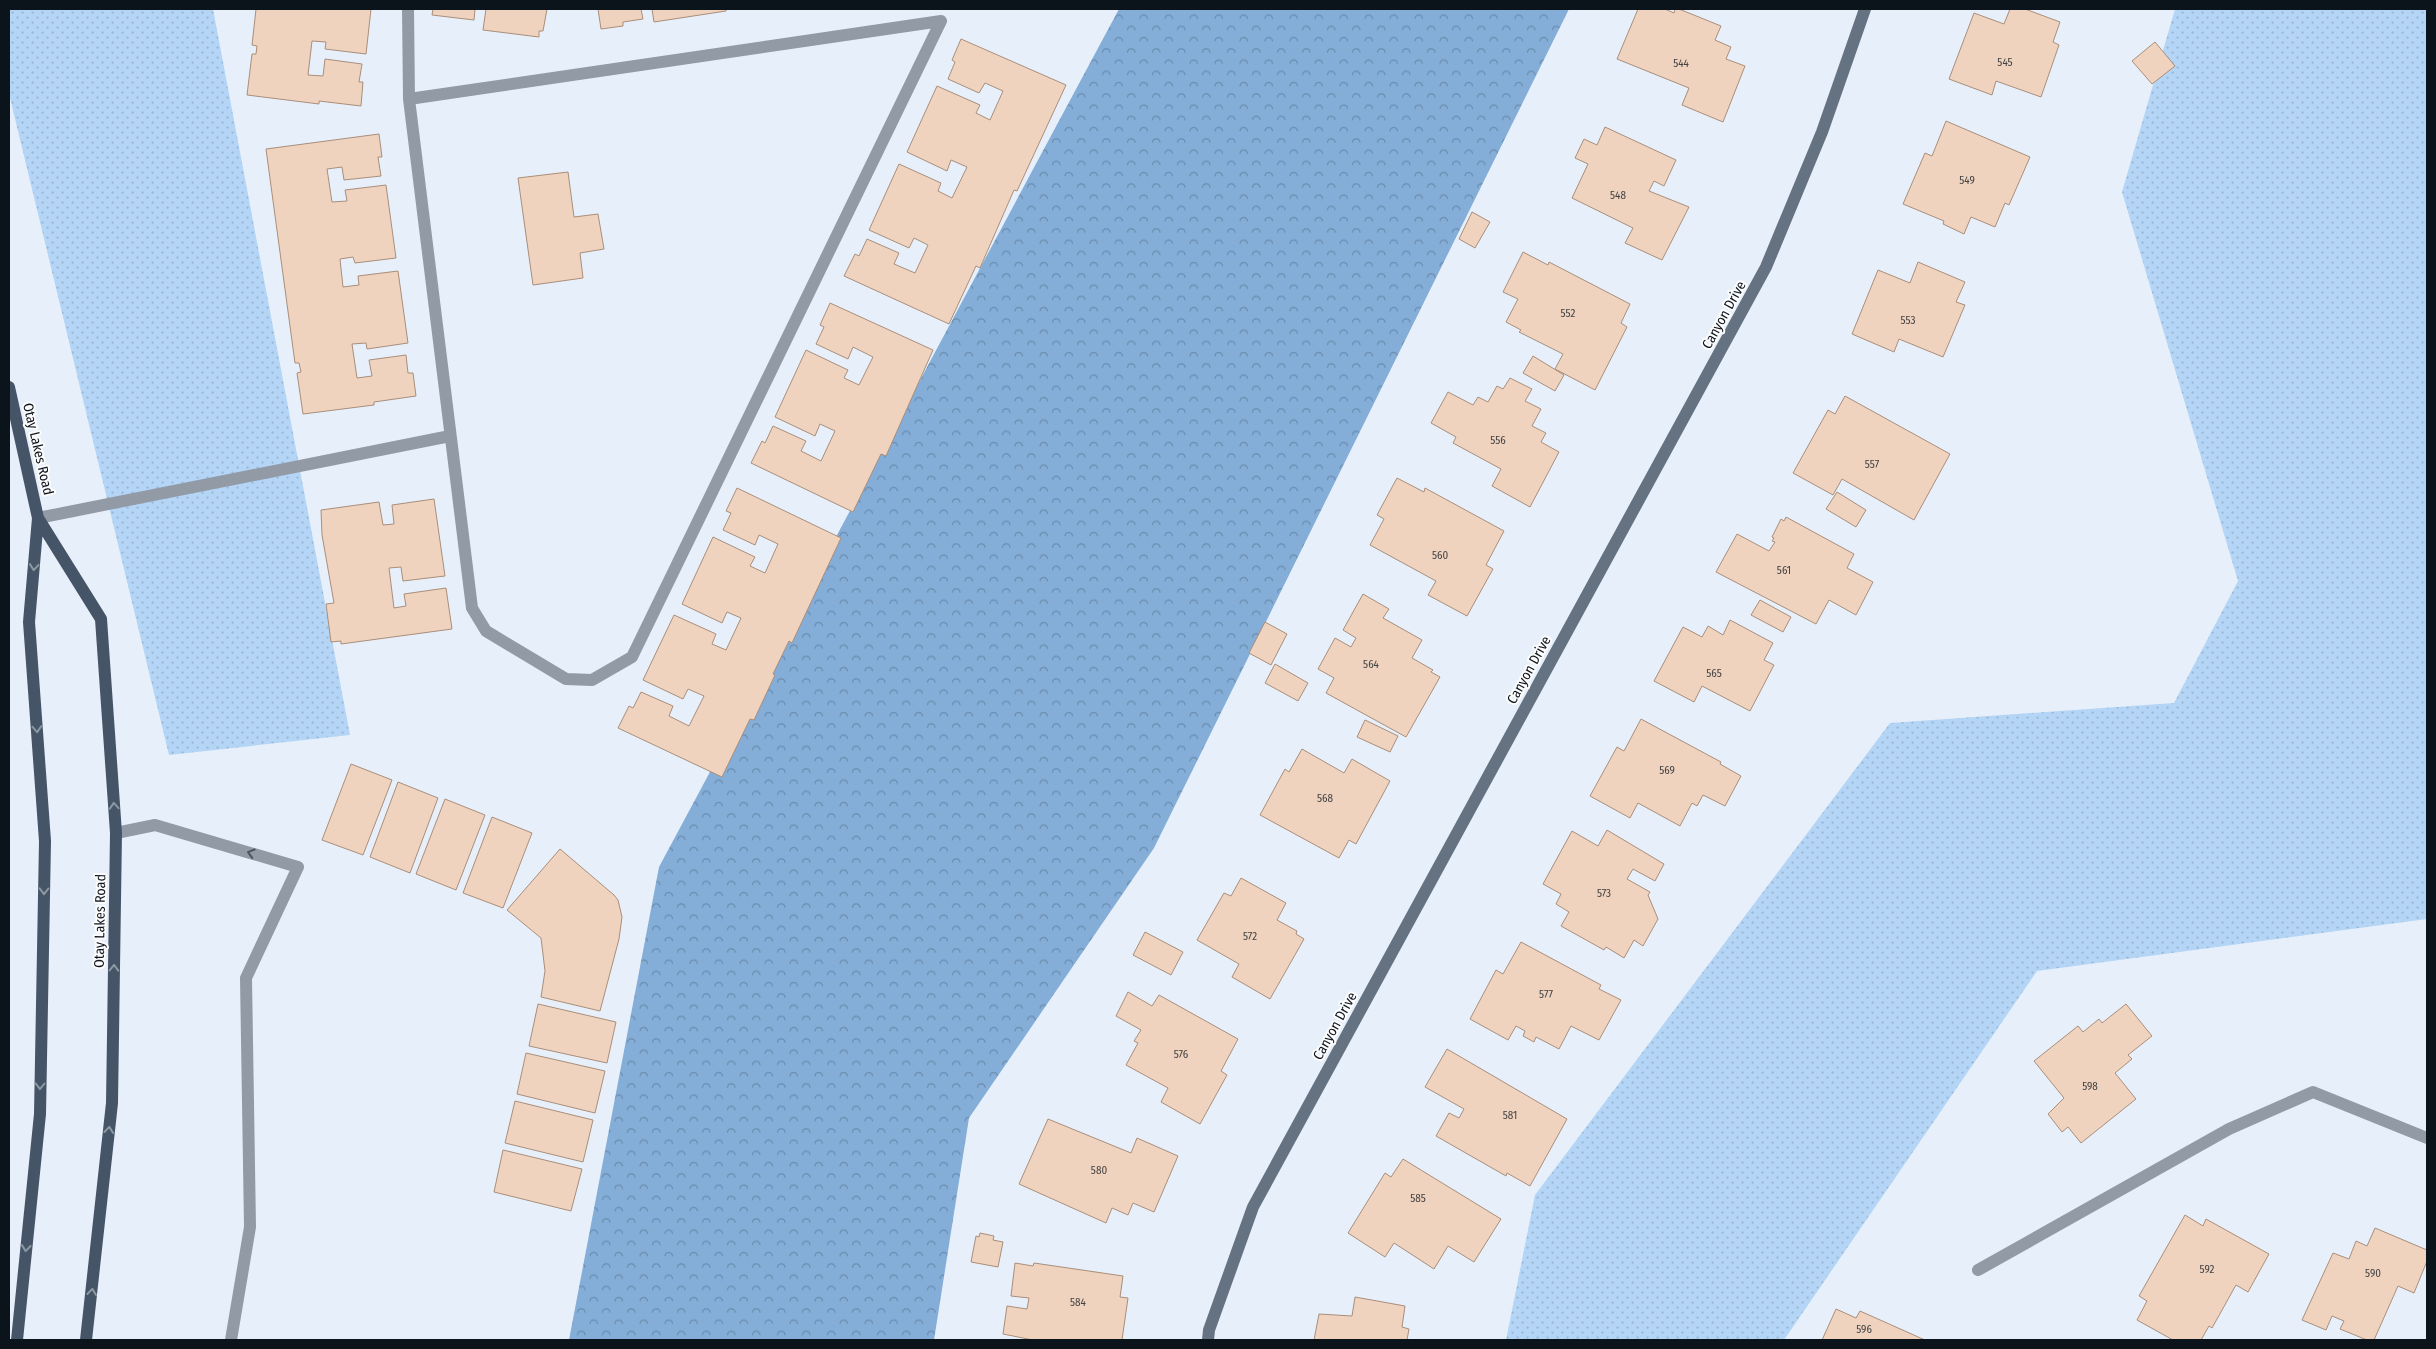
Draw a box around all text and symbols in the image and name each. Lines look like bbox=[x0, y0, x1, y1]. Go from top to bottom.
house number: 545 bbox=[1997, 56, 2013, 69]
house number: 544 bbox=[1673, 57, 1690, 70]
house number: 549 bbox=[1959, 174, 1975, 187]
house number: 548 bbox=[1610, 189, 1626, 202]
street label: Canyon Drive bbox=[1698, 278, 1750, 352]
house number: 552 bbox=[1561, 307, 1576, 320]
house number: 553 bbox=[1901, 314, 1915, 327]
street label: Otay Lakes Road bbox=[19, 401, 57, 497]
house number: 556 bbox=[1490, 434, 1506, 447]
house number: 557 bbox=[1865, 458, 1880, 471]
house number: 560 bbox=[1432, 549, 1448, 562]
one-way arrow bbox=[28, 563, 39, 571]
house number: 561 bbox=[1777, 564, 1791, 577]
street label: Canyon Drive bbox=[1503, 633, 1555, 707]
house number: 564 bbox=[1363, 658, 1380, 671]
house number: 565 bbox=[1706, 667, 1722, 680]
one-way arrow bbox=[31, 725, 42, 733]
house number: 569 bbox=[1659, 764, 1675, 777]
house number: 568 bbox=[1317, 792, 1333, 805]
one-way arrow bbox=[109, 801, 120, 809]
one-way arrow bbox=[247, 848, 255, 859]
street label: Otay Lakes Road bbox=[91, 874, 109, 968]
house number: 573 bbox=[1597, 887, 1611, 900]
one-way arrow bbox=[39, 888, 49, 895]
house number: 572 bbox=[1243, 930, 1257, 943]
one-way arrow bbox=[109, 964, 119, 972]
house number: 577 bbox=[1539, 988, 1553, 1001]
street label: Canyon Drive bbox=[1309, 989, 1361, 1063]
house number: 576 bbox=[1174, 1048, 1189, 1061]
house number: 598 bbox=[2082, 1080, 2098, 1093]
one-way arrow bbox=[35, 1082, 45, 1090]
house number: 581 bbox=[1503, 1109, 1517, 1122]
one-way arrow bbox=[103, 1126, 114, 1134]
house number: 580 bbox=[1091, 1164, 1107, 1177]
house number: 585 bbox=[1410, 1192, 1426, 1205]
one-way arrow bbox=[21, 1244, 32, 1252]
house number: 592 bbox=[2200, 1263, 2215, 1276]
house number: 590 bbox=[2365, 1267, 2381, 1280]
one-way arrow bbox=[86, 1287, 97, 1295]
house number: 584 bbox=[1070, 1296, 1087, 1309]
house number: 596 bbox=[1856, 1323, 1872, 1336]

